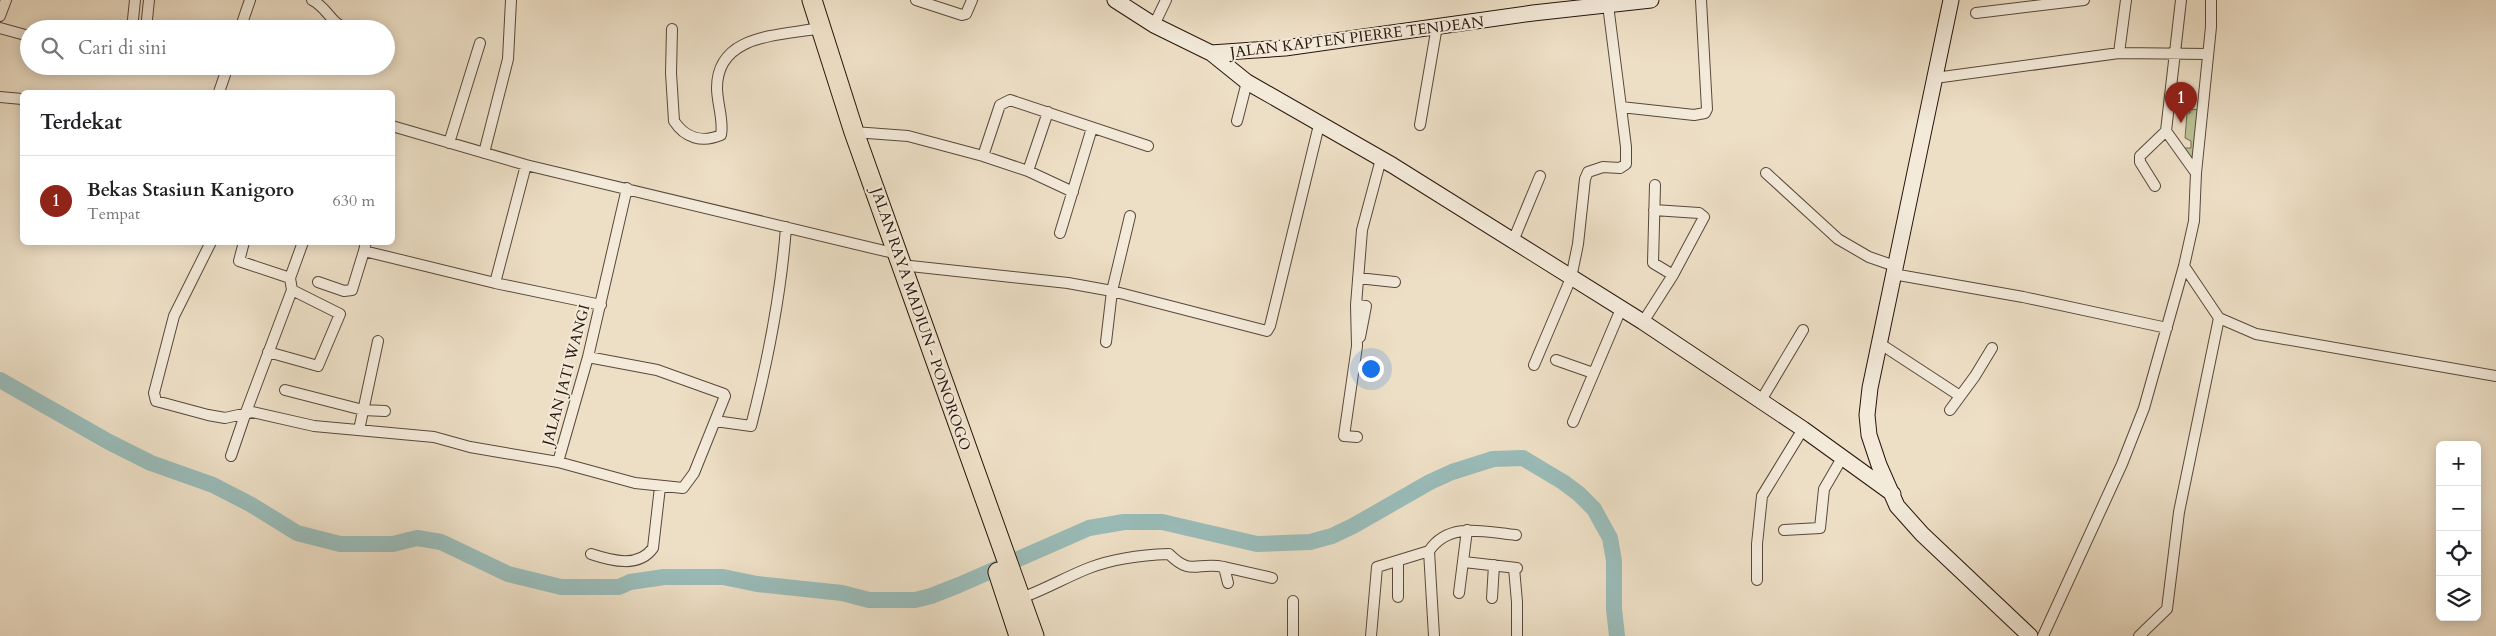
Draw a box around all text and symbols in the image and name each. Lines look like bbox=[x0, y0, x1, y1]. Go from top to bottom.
street label: JALAN KAPTEN PIERRE TENDEAN bbox=[1227, 11, 1485, 63]
search box bbox=[20, 20, 395, 75]
icon: search bbox=[38, 34, 66, 62]
text: Cari di sini bbox=[78, 35, 167, 61]
pin: 1 bbox=[2165, 82, 2197, 123]
text: Terdekat bbox=[40, 108, 122, 137]
text: Bekas Stasiun Kanigoro bbox=[87, 177, 294, 203]
street label: JALAN RAYA MADIUN - PONOROGO bbox=[866, 183, 976, 453]
text: 1 bbox=[52, 190, 60, 212]
text: 630 m bbox=[333, 190, 375, 212]
text: Tempat bbox=[87, 203, 140, 225]
street label: JALAN JATI WANGI bbox=[537, 302, 594, 450]
your location bbox=[1358, 356, 1384, 382]
map controls bbox=[2436, 441, 2481, 621]
button: + bbox=[2436, 441, 2481, 486]
button: − bbox=[2436, 486, 2481, 531]
button: locate bbox=[2436, 531, 2481, 576]
button: layers bbox=[2436, 576, 2481, 621]

